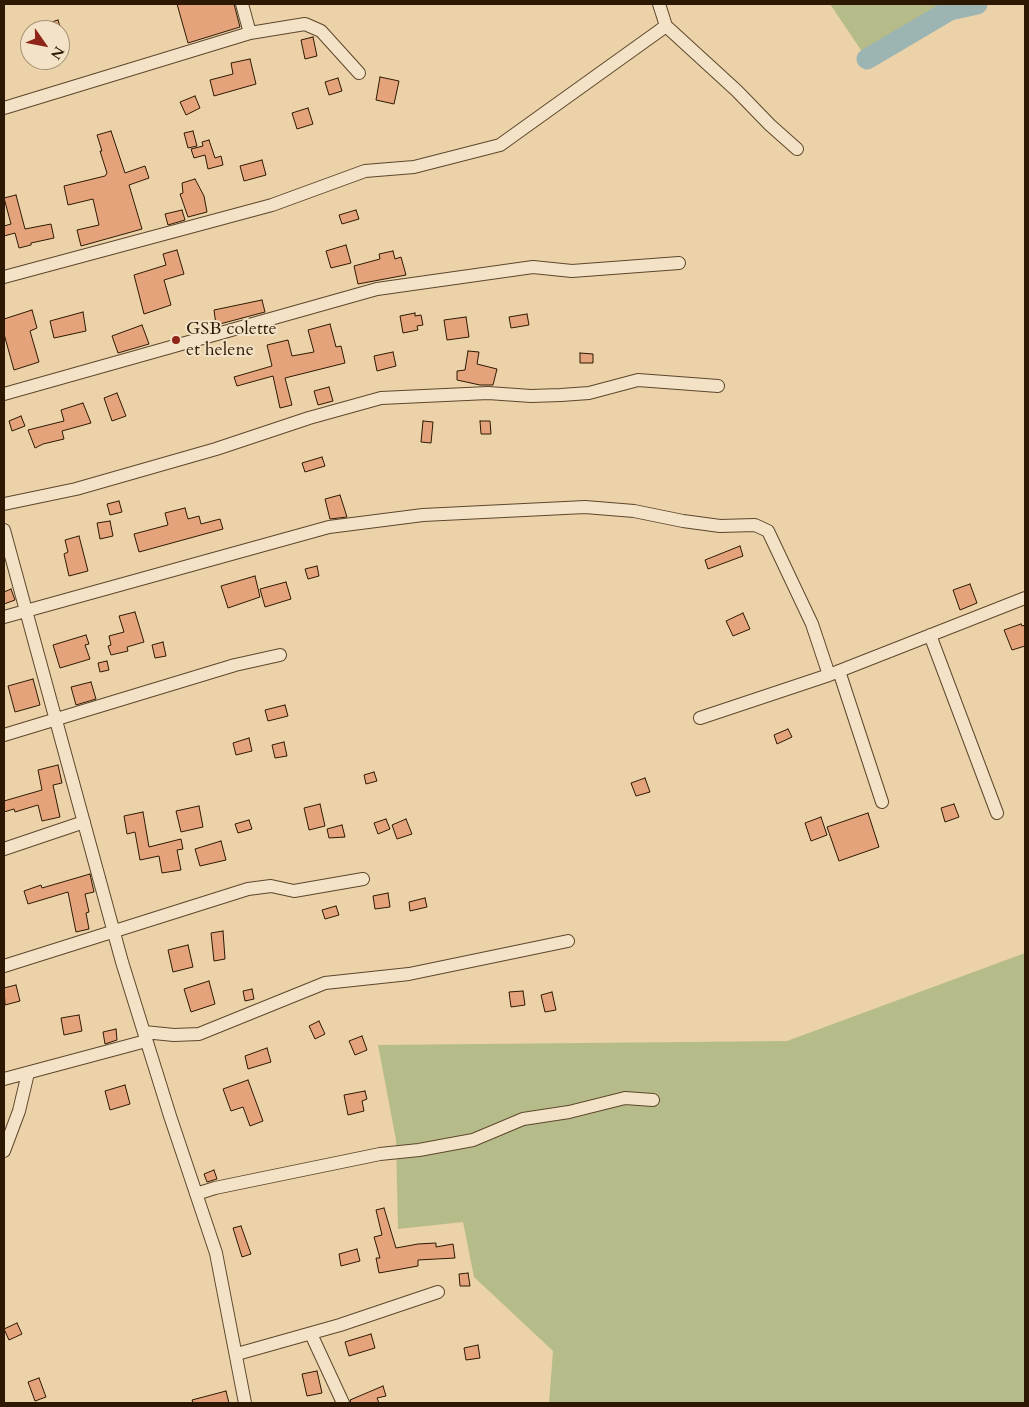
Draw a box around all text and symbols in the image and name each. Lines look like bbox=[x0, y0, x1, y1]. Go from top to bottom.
north arrow bbox=[20, 20, 70, 70]
text: N bbox=[46, 43, 68, 63]
place label: GSB colette et helene bbox=[186, 319, 277, 362]
marker: GSB colette et helene bbox=[170, 334, 182, 346]

